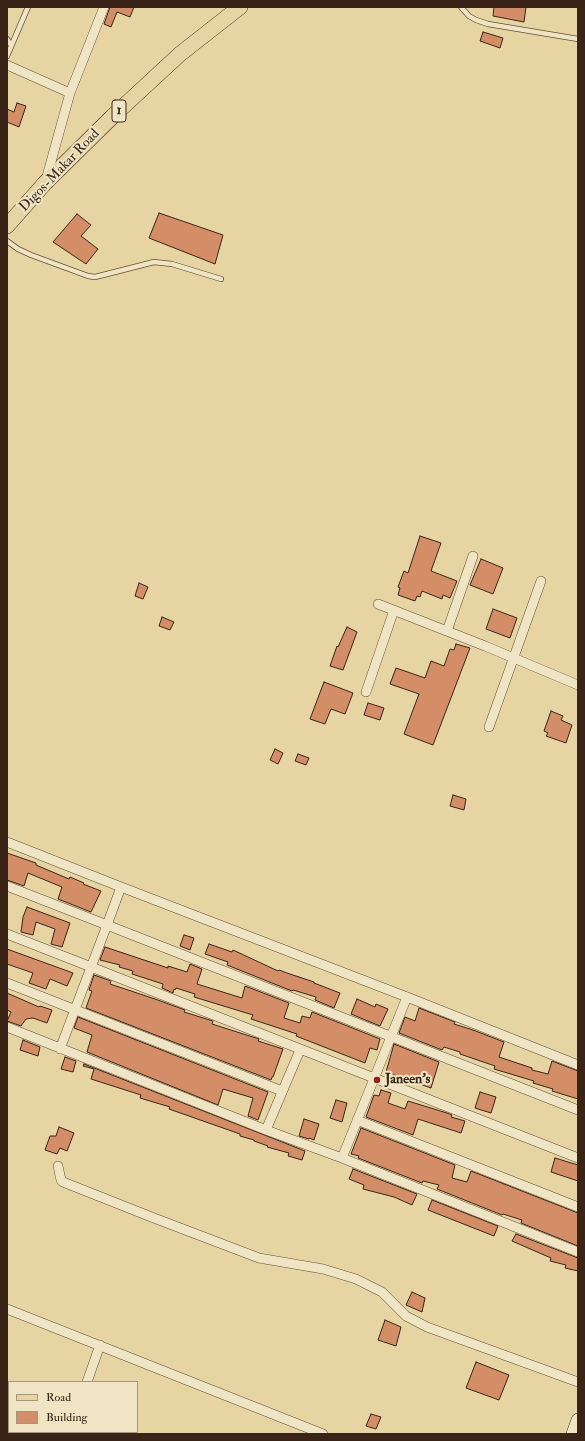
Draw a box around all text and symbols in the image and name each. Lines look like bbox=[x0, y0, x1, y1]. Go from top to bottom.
road number: 1 bbox=[112, 100, 126, 122]
street label: Digos-Makar Road bbox=[16, 126, 104, 216]
place label: Janeen's bbox=[385, 1072, 430, 1088]
marker: Janeen's bbox=[372, 1075, 382, 1085]
legend bbox=[8, 1381, 138, 1433]
text: Road bbox=[46, 1390, 71, 1405]
text: Building bbox=[46, 1410, 87, 1425]

